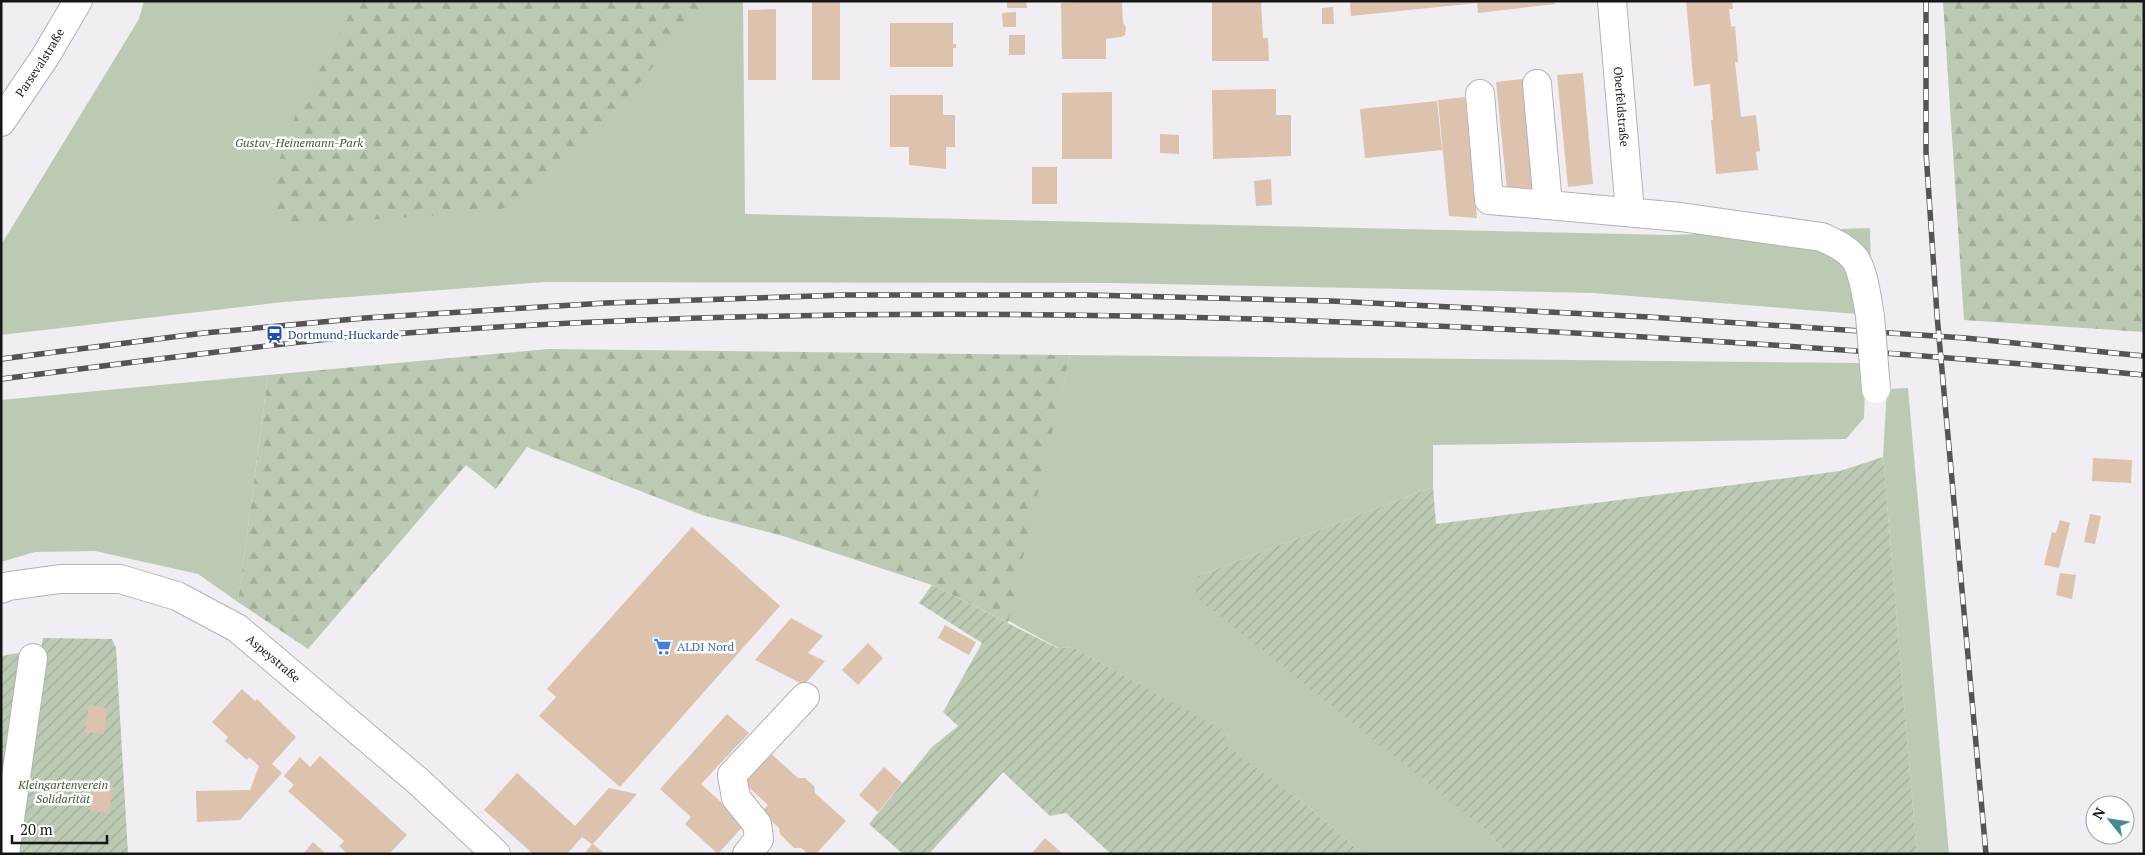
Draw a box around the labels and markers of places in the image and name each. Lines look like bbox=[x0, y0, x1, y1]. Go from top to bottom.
station icon: Dortmund-Huckarde bbox=[264, 325, 284, 345]
place label: Dortmund-Huckarde bbox=[288, 327, 399, 342]
supermarket icon: ALDI Nord bbox=[653, 637, 673, 657]
place label: ALDI Nord bbox=[677, 639, 734, 654]

